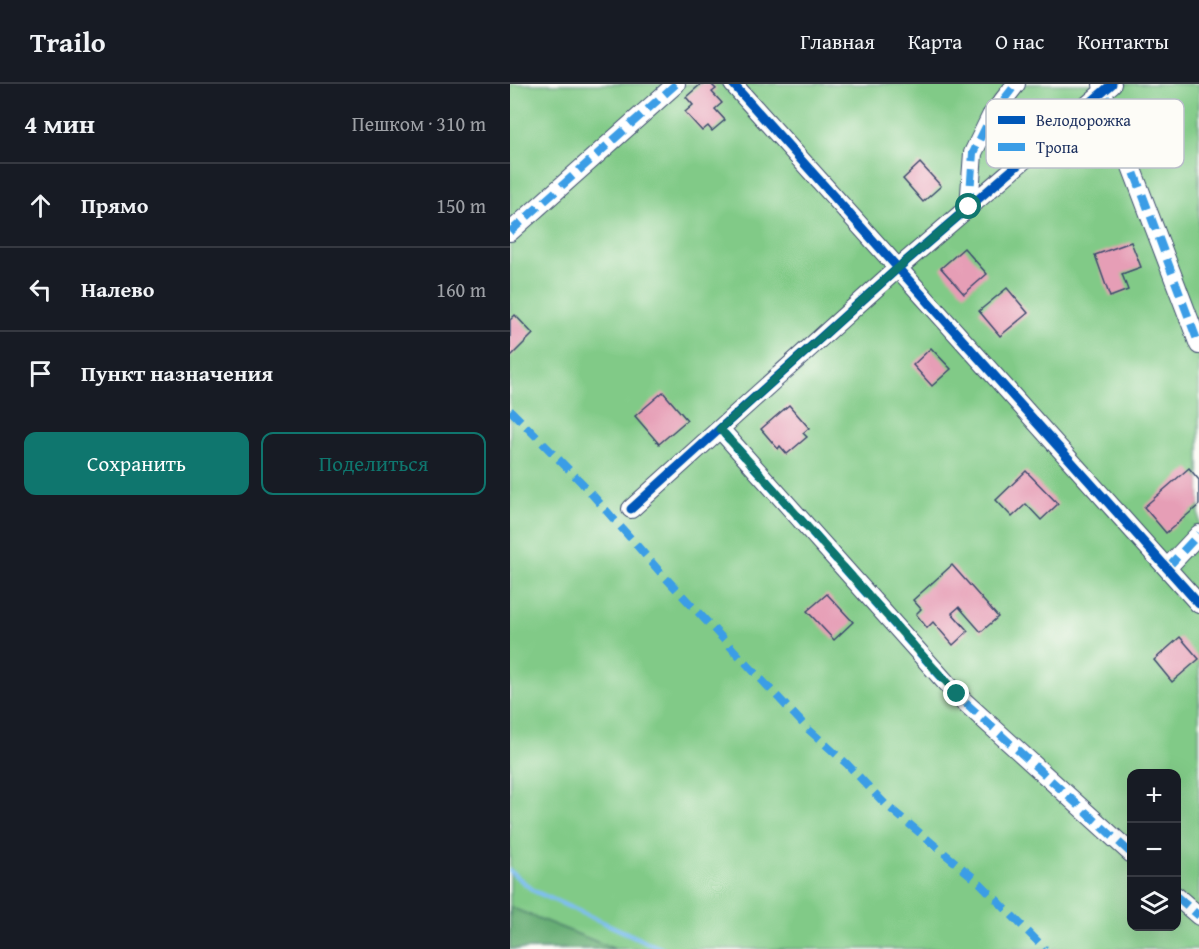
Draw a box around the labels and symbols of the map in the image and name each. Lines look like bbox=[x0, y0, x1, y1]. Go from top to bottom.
legend bbox=[986, 99, 1184, 168]
text: Велодорожка bbox=[1036, 108, 1131, 132]
text: Тропа bbox=[1036, 135, 1079, 159]
route start bbox=[955, 193, 981, 219]
route end bbox=[943, 680, 969, 706]

